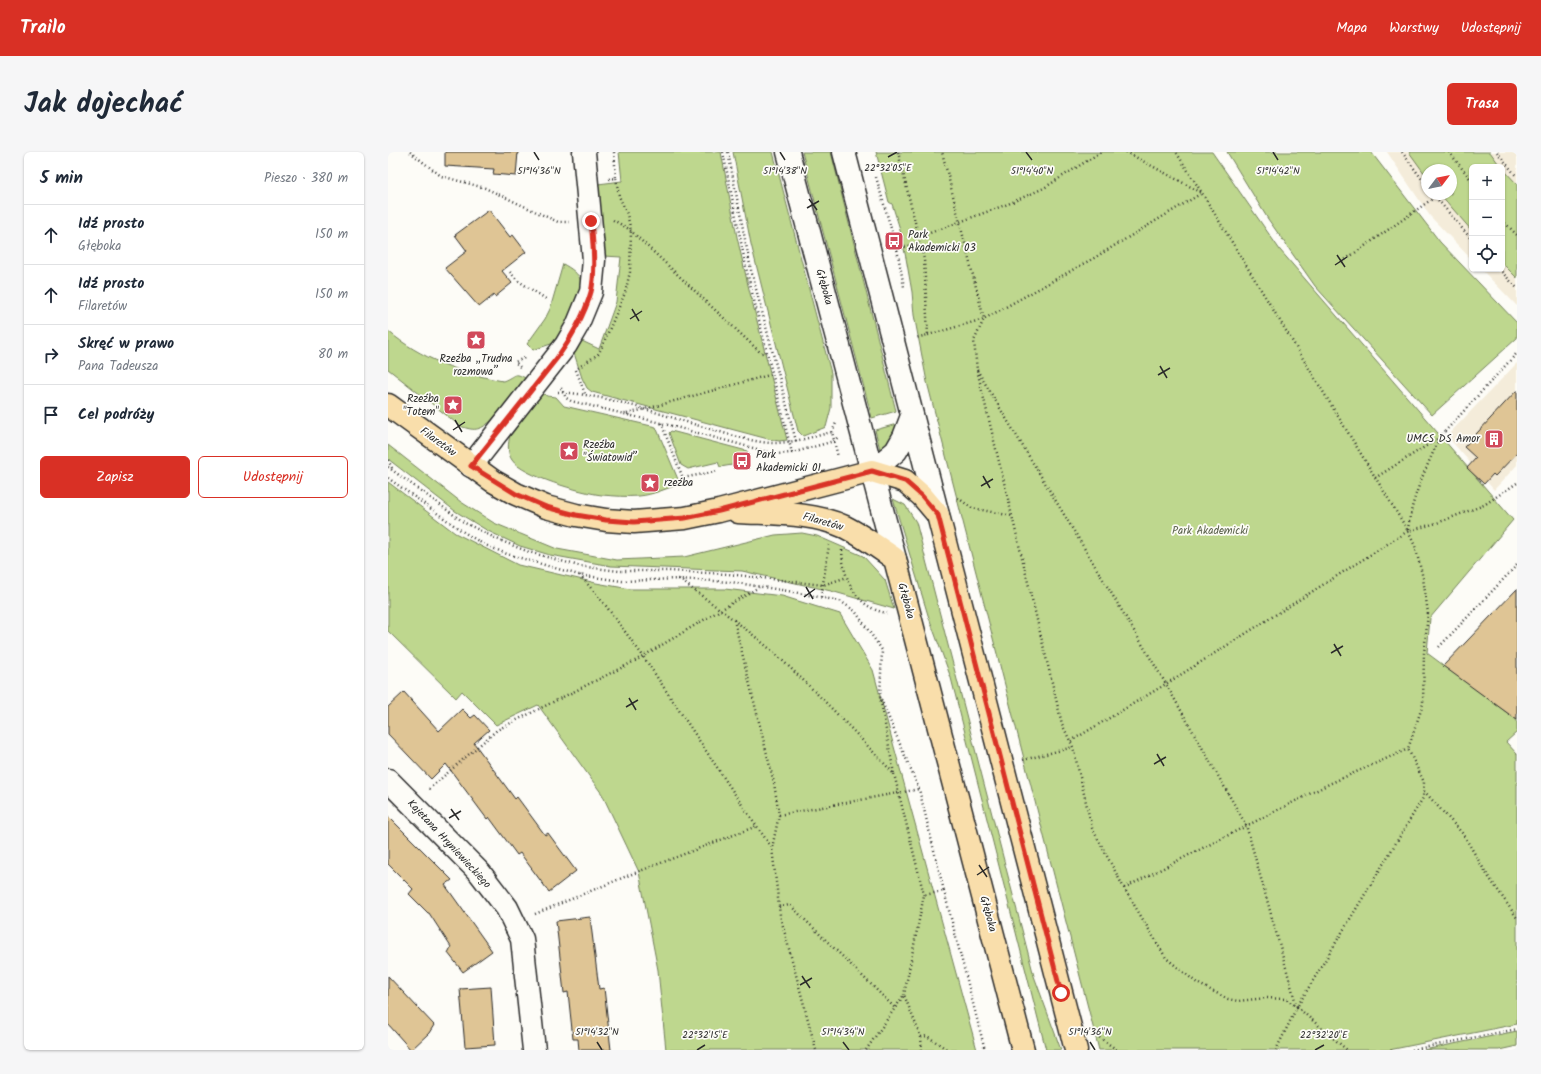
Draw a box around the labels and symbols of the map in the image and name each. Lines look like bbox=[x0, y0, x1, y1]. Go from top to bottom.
text: 22°32'05"E bbox=[864, 160, 913, 176]
text: 51°14'36"N bbox=[517, 163, 561, 179]
text: 51°14'38"N bbox=[763, 163, 807, 179]
text: 51°14'40"N bbox=[1011, 163, 1054, 179]
text: 51°14'42"N bbox=[1256, 163, 1300, 179]
north arrow bbox=[1421, 164, 1457, 200]
route end bbox=[582, 212, 600, 230]
place label: Park Akademicki 03 bbox=[908, 226, 976, 257]
bus stop icon: Park Akademicki 03 bbox=[883, 230, 905, 252]
street label: Głęboka bbox=[811, 267, 837, 307]
place icon: Rzeźba „Trudna rozmowa” bbox=[465, 329, 487, 351]
place label: Rzeźba „Trudna rozmowa” bbox=[440, 350, 512, 381]
place label: Rzeźba "Totem" bbox=[403, 390, 439, 421]
place icon: Rzeźba "Totem" bbox=[442, 394, 464, 416]
street label: Filaretów bbox=[416, 423, 461, 462]
building icon: UMCS DS Amor bbox=[1483, 428, 1505, 450]
place label: UMCS DS Amor bbox=[1406, 430, 1481, 448]
place label: Rzeźba "Światowid” bbox=[583, 436, 638, 467]
place icon: Rzeźba "Światowid” bbox=[558, 440, 580, 462]
place label: Park Akademicki 01 bbox=[756, 446, 821, 477]
bus stop icon: Park Akademicki 01 bbox=[731, 450, 753, 472]
place icon: rzeźba bbox=[639, 472, 661, 494]
place label: rzeźba bbox=[664, 474, 693, 492]
street label: Filaretów bbox=[801, 508, 846, 537]
park label: Park Akademicki bbox=[1172, 522, 1248, 540]
street label: Głęboka bbox=[893, 581, 919, 621]
street label: Kajetana Hryniewieckiego bbox=[403, 795, 495, 893]
street label: Głęboka bbox=[975, 894, 1001, 934]
route start bbox=[1052, 984, 1070, 1002]
text: 51°14'32"N bbox=[575, 1024, 619, 1040]
text: 51°14'34"N bbox=[821, 1024, 865, 1040]
text: 51°14'36"N bbox=[1068, 1024, 1112, 1040]
text: 22°32'15"E bbox=[682, 1027, 729, 1043]
text: 22°32'20"E bbox=[1300, 1027, 1349, 1043]

